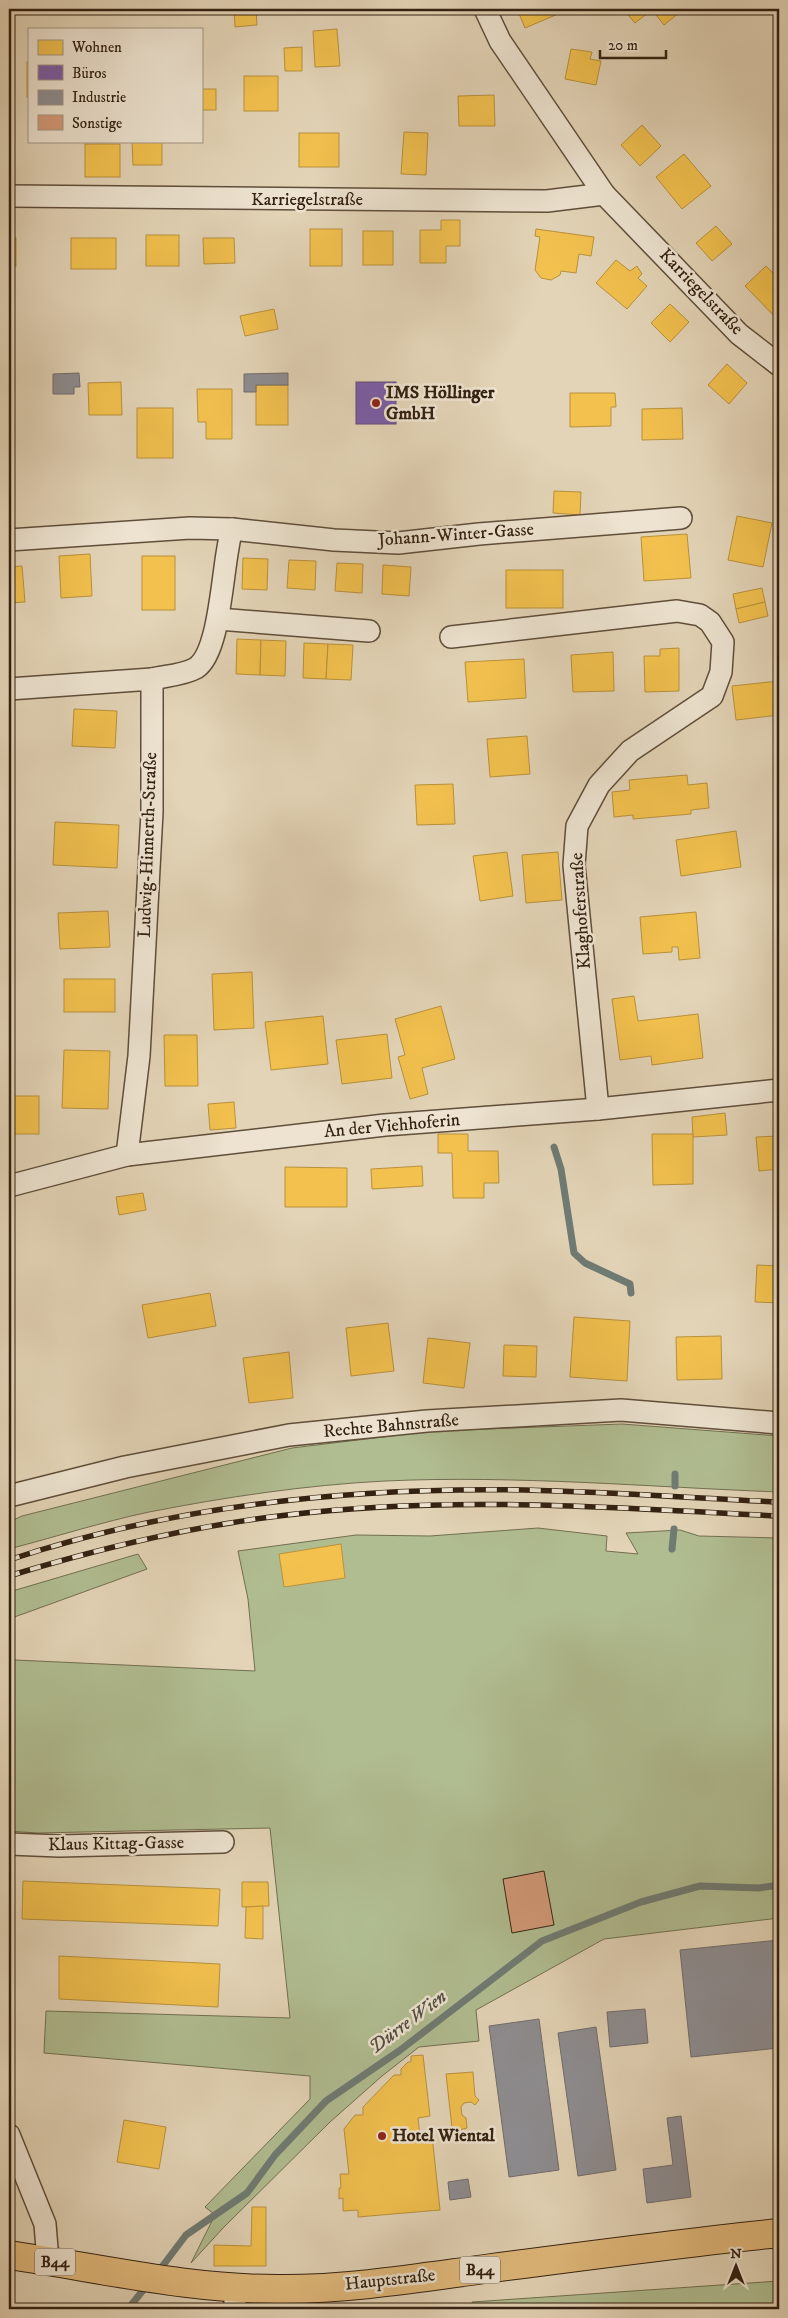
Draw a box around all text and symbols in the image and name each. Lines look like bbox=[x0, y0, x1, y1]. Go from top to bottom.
legend bbox=[28, 28, 202, 142]
scale bar bbox=[600, 28, 667, 60]
text: 20 m bbox=[608, 36, 638, 55]
text: Wohnen bbox=[71, 38, 122, 57]
text: Büros bbox=[72, 64, 107, 83]
text: Industrie bbox=[72, 88, 126, 107]
text: Sonstige bbox=[72, 114, 122, 133]
street label: Karriegelstraße bbox=[251, 189, 363, 211]
street label: Karriegelstraße bbox=[654, 244, 748, 340]
place label: IMS Höllinger GmbH bbox=[386, 382, 495, 425]
marker: IMS Höllinger GmbH bbox=[370, 397, 382, 409]
street label: Johann-Winter-Gasse bbox=[375, 519, 535, 552]
street label: Ludwig-Hinnerth-Straße bbox=[134, 752, 162, 938]
street label: Klaghoferstraße bbox=[566, 852, 596, 970]
street label: An der Viehhoferin bbox=[323, 1109, 462, 1143]
street label: Rechte Bahnstraße bbox=[322, 1409, 460, 1443]
street label: Klaus Kittag-Gasse bbox=[48, 1832, 184, 1856]
water label: Dürre Wien bbox=[365, 1985, 452, 2059]
place label: Hotel Wiental bbox=[392, 2125, 495, 2147]
marker: Hotel Wiental bbox=[376, 2130, 388, 2142]
north arrow bbox=[710, 2240, 760, 2290]
text: N bbox=[730, 2245, 742, 2263]
road number: B44 bbox=[35, 2248, 75, 2276]
road number: B44 bbox=[460, 2256, 500, 2284]
street label: Hauptstraße bbox=[344, 2264, 436, 2296]

